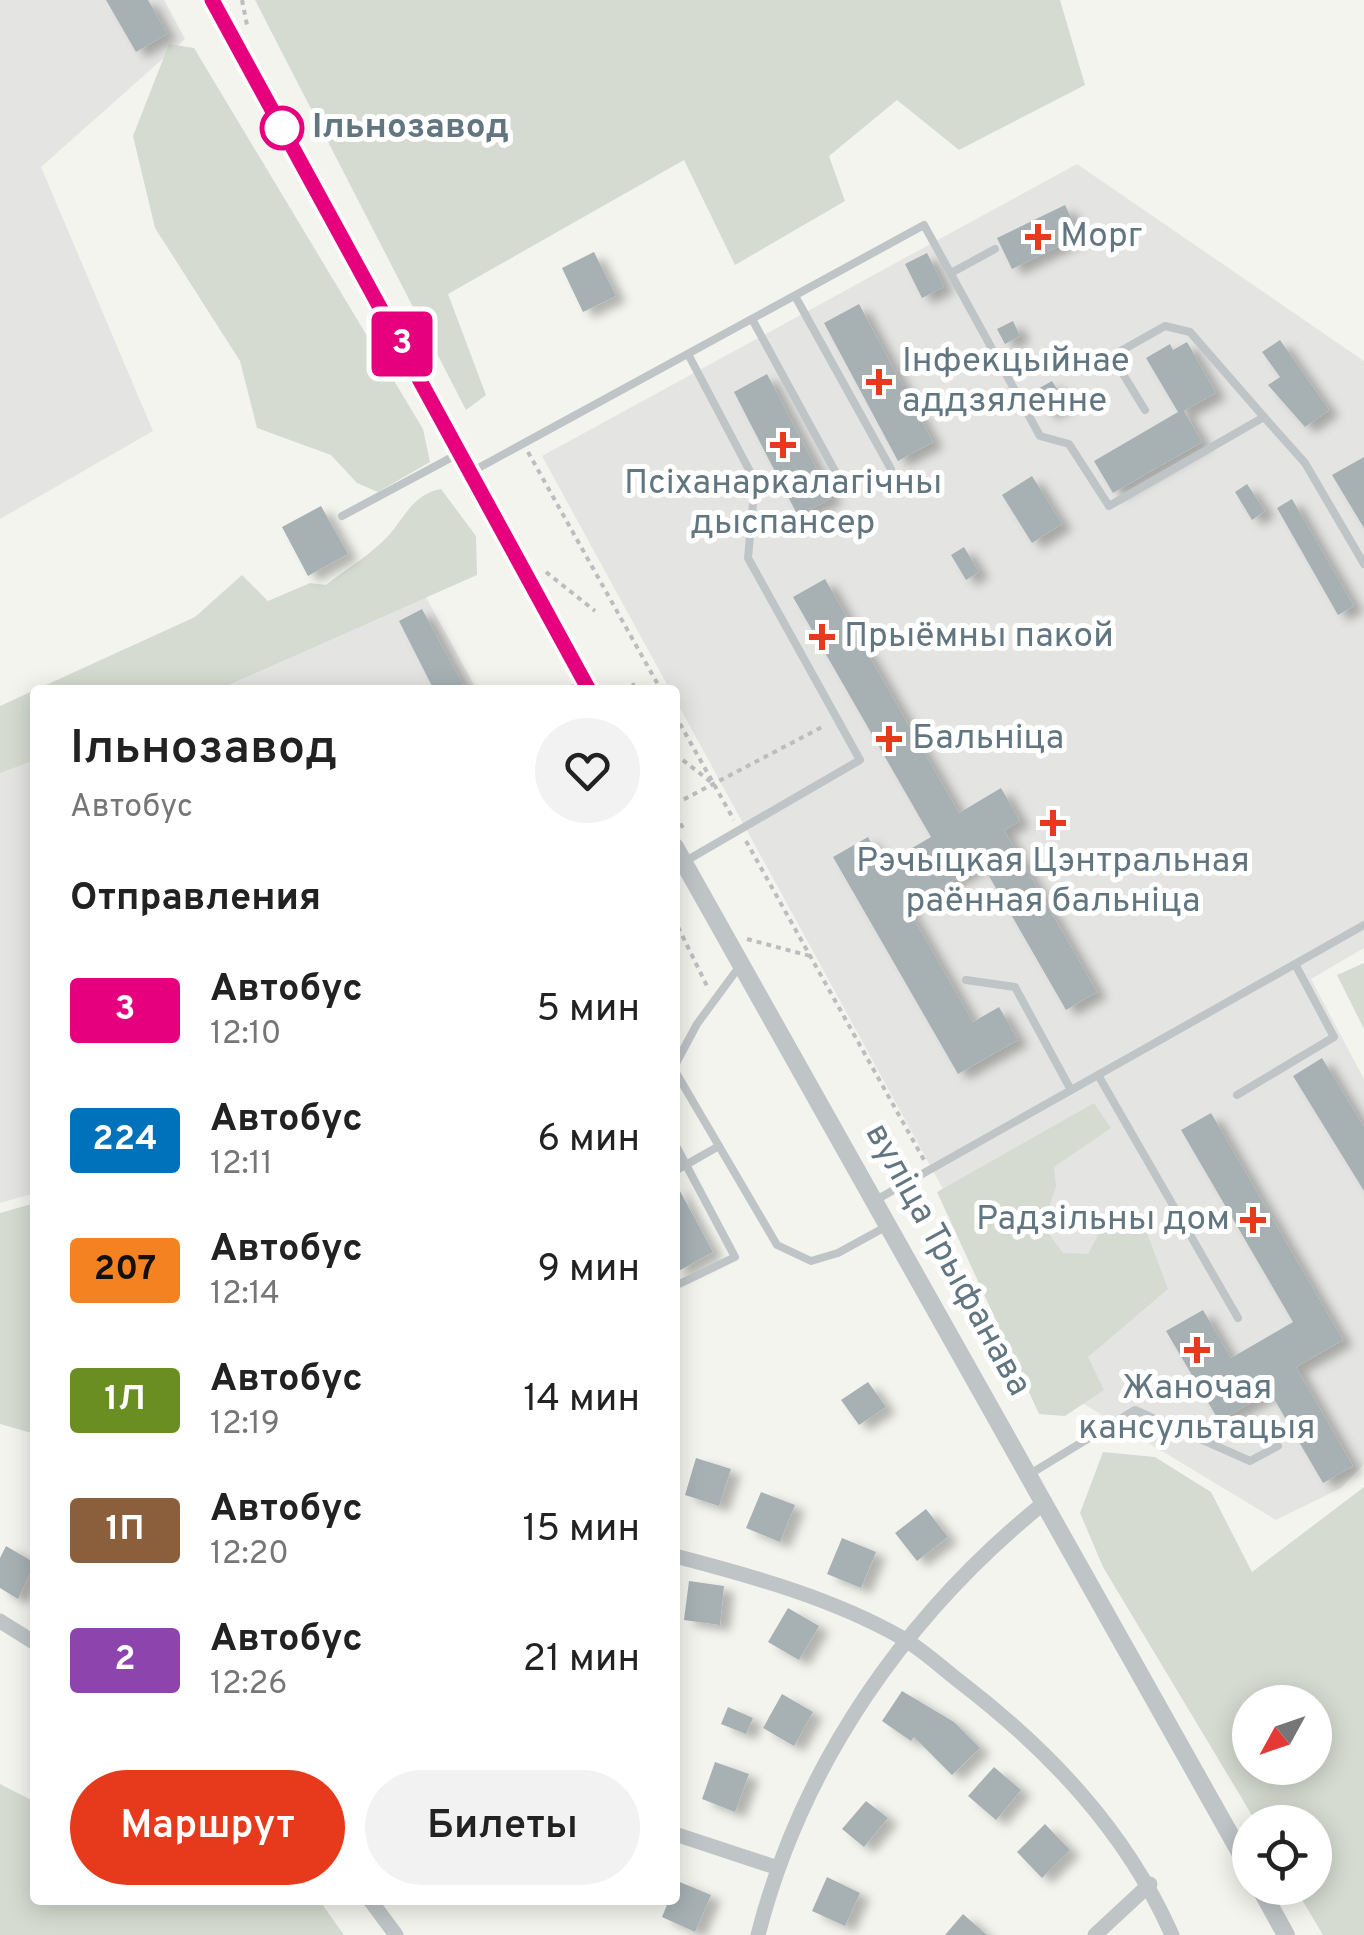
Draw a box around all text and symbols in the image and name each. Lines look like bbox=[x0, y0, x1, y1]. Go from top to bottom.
place label: Ільнозавод bbox=[312, 106, 509, 150]
marker: Ільнозавод bbox=[261, 107, 303, 149]
place label: Морг bbox=[1060, 215, 1143, 259]
marker: Морг bbox=[1025, 224, 1051, 250]
line badge: 3 bbox=[370, 312, 434, 376]
text: 3 bbox=[392, 322, 412, 366]
place label: Інфекцыйнае аддзяленне bbox=[902, 340, 1130, 424]
marker: Інфекцыйнае аддзяленне bbox=[866, 369, 892, 395]
marker: Псіханаркалагічны дыспансер bbox=[770, 432, 796, 458]
place label: Псіханаркалагічны дыспансер bbox=[624, 462, 942, 546]
place label: Прыёмны пакой bbox=[844, 615, 1114, 659]
marker: Прыёмны пакой bbox=[809, 624, 835, 650]
place label: Бальніца bbox=[912, 717, 1064, 761]
button: heart bbox=[535, 718, 640, 823]
text: Ільнозавод bbox=[70, 720, 337, 780]
marker: Бальніца bbox=[876, 726, 902, 752]
text: Автобус bbox=[70, 788, 193, 828]
marker: Рэчыцкая Цэнтральная раённая бальніца bbox=[1040, 810, 1066, 836]
place label: Рэчыцкая Цэнтральная раённая бальніца bbox=[856, 840, 1250, 924]
text: Отправления bbox=[70, 875, 321, 924]
text: Автобус bbox=[210, 966, 363, 1015]
text: 5 мин bbox=[537, 986, 640, 1035]
text: 3 bbox=[115, 988, 135, 1032]
text: 12:10 bbox=[210, 1015, 281, 1055]
text: Автобус bbox=[210, 1096, 363, 1145]
text: 6 мин bbox=[537, 1116, 640, 1165]
street label: вуліца Трыфанава bbox=[854, 1116, 1040, 1404]
text: 224 bbox=[92, 1118, 158, 1162]
text: 12:11 bbox=[210, 1145, 273, 1185]
place label: Радзільны дом bbox=[976, 1198, 1230, 1242]
marker: Радзільны дом bbox=[1240, 1207, 1266, 1233]
text: Автобус bbox=[210, 1226, 363, 1275]
text: 9 мин bbox=[537, 1246, 640, 1295]
text: 207 bbox=[94, 1248, 156, 1292]
text: 12:14 bbox=[210, 1275, 280, 1315]
marker: Жаночая кансультацыя bbox=[1184, 1337, 1210, 1363]
text: Автобус bbox=[210, 1356, 363, 1405]
place label: Жаночая кансультацыя bbox=[1078, 1367, 1316, 1451]
text: 14 мин bbox=[523, 1376, 640, 1425]
text: 1Л bbox=[104, 1378, 146, 1422]
text: 12:19 bbox=[210, 1405, 280, 1445]
text: Автобус bbox=[210, 1486, 363, 1535]
text: 15 мин bbox=[522, 1506, 640, 1555]
text: 1П bbox=[106, 1508, 144, 1552]
text: 12:20 bbox=[210, 1535, 289, 1575]
text: Автобус bbox=[210, 1616, 363, 1665]
text: 21 мин bbox=[523, 1636, 640, 1685]
text: 2 bbox=[114, 1638, 136, 1682]
text: 12:26 bbox=[210, 1665, 287, 1705]
north arrow bbox=[1232, 1685, 1332, 1785]
map controls bbox=[1232, 1685, 1332, 1905]
button: Маршрут bbox=[70, 1770, 345, 1885]
button: Билеты bbox=[365, 1770, 640, 1885]
button: locate bbox=[1232, 1805, 1332, 1905]

